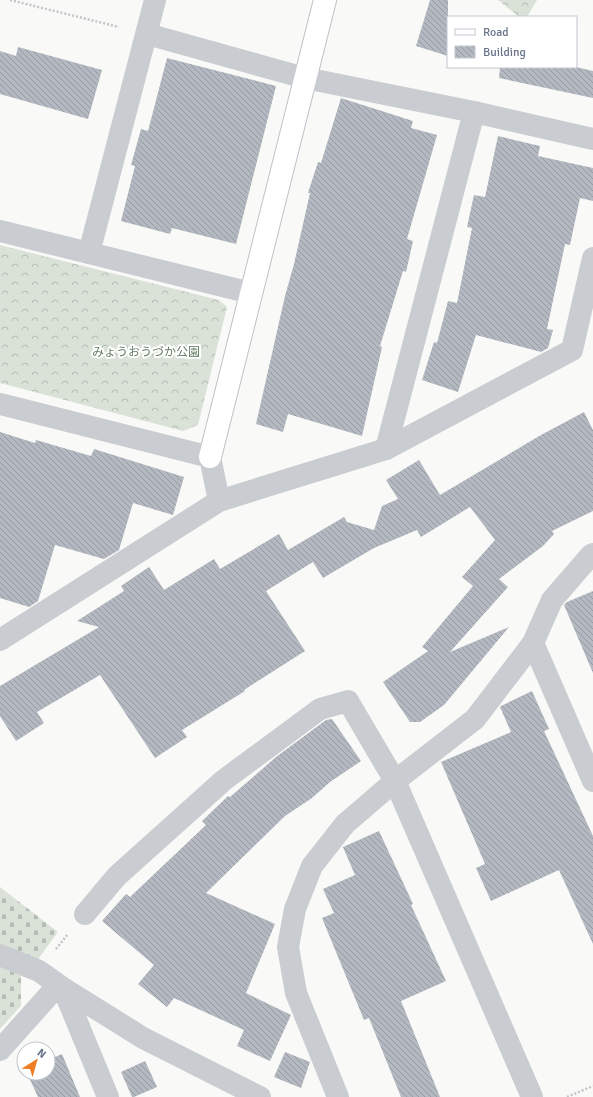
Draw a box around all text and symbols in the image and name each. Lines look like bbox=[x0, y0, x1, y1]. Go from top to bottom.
legend bbox=[447, 16, 577, 68]
text: Road bbox=[483, 25, 509, 40]
text: Building bbox=[483, 45, 526, 60]
park label: みょうおうづか公園 bbox=[92, 345, 200, 360]
north arrow bbox=[16, 1041, 56, 1081]
text: N bbox=[35, 1046, 49, 1061]

